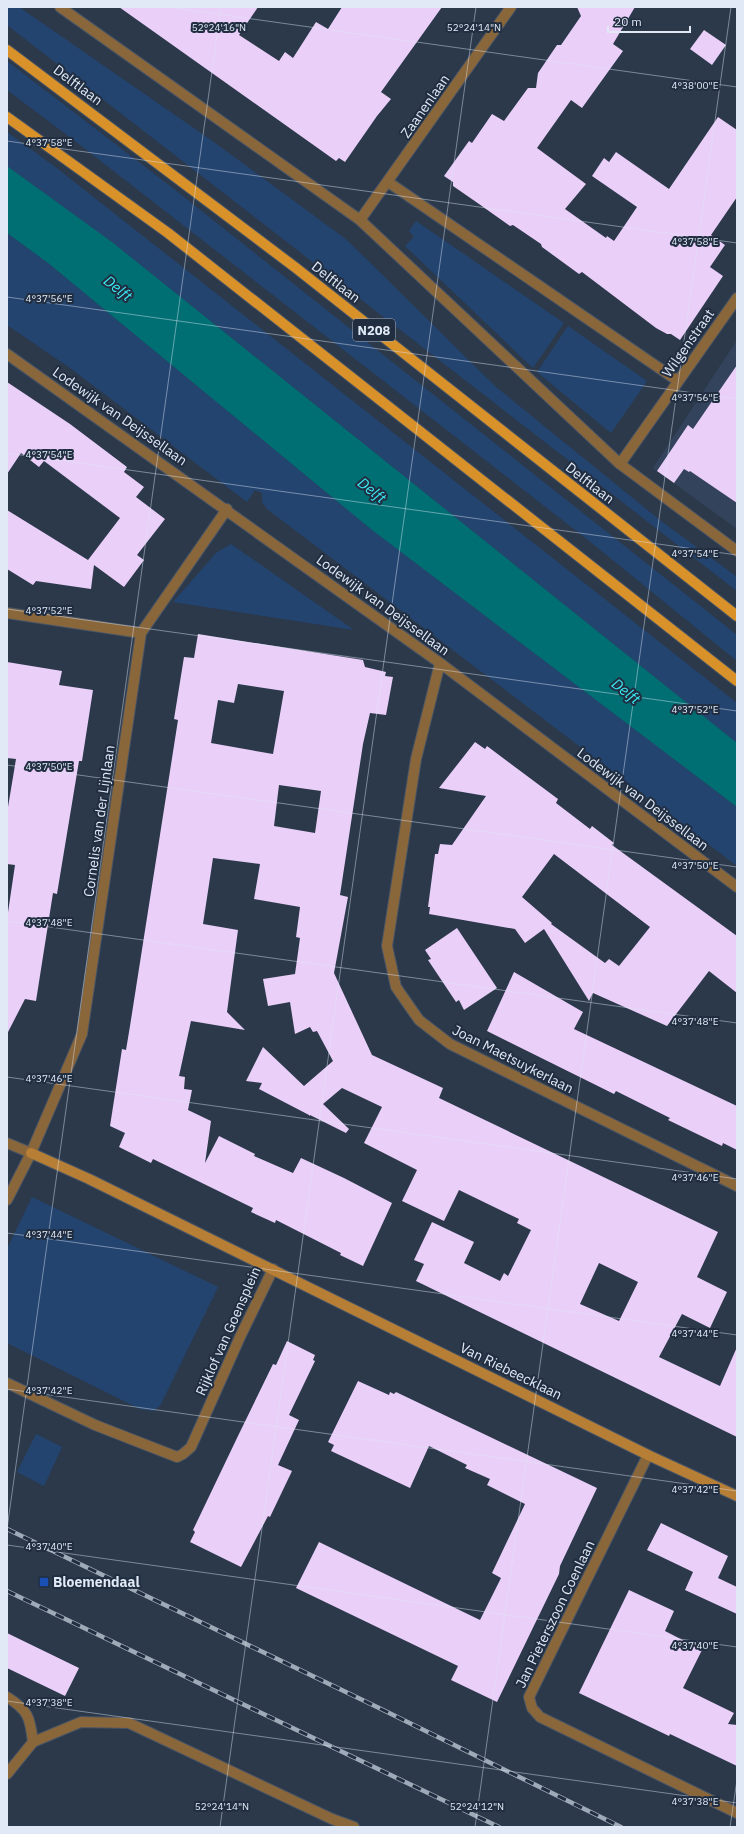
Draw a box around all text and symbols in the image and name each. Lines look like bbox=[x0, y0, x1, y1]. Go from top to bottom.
scale bar bbox=[608, 8, 690, 34]
text: 20 m bbox=[614, 14, 642, 29]
text: 52°24'16"N bbox=[192, 21, 246, 34]
text: 52°24'14"N bbox=[447, 21, 501, 34]
street label: Delftlaan bbox=[50, 61, 106, 109]
street label: Zaanenlaan bbox=[397, 71, 453, 141]
text: 4°38'00"E bbox=[671, 79, 719, 92]
text: 4°37'58"E bbox=[25, 136, 73, 149]
text: 4°37'58"E bbox=[671, 235, 719, 248]
street label: Delftlaan bbox=[308, 257, 364, 307]
water label: Delft bbox=[100, 271, 137, 306]
text: 4°37'56"E bbox=[25, 292, 73, 305]
street label: Wilgenstraat bbox=[658, 305, 718, 381]
road number: N208 bbox=[353, 319, 395, 341]
street label: Lodewijk van Deijssellaan bbox=[49, 363, 191, 469]
text: 4°37'56"E bbox=[671, 391, 719, 404]
text: 4°37'54"E bbox=[25, 448, 73, 461]
street label: Delftlaan bbox=[562, 458, 618, 508]
water label: Delft bbox=[354, 473, 391, 508]
text: 4°37'54"E bbox=[671, 547, 719, 560]
street label: Lodewijk van Deijssellaan bbox=[313, 551, 453, 659]
text: 4°37'52"E bbox=[25, 604, 73, 617]
water label: Delft bbox=[608, 674, 645, 709]
text: 4°37'52"E bbox=[671, 703, 719, 716]
street label: Cornelis van der Lijnlaan bbox=[79, 744, 119, 898]
street label: Lodewijk van Deijssellaan bbox=[574, 744, 712, 854]
text: 4°37'50"E bbox=[25, 760, 73, 773]
text: 4°37'50"E bbox=[671, 859, 719, 872]
text: 4°37'48"E bbox=[25, 916, 73, 929]
text: 4°37'48"E bbox=[671, 1015, 719, 1028]
street label: Joan Maetsuykerlaan bbox=[449, 1021, 577, 1097]
text: 4°37'46"E bbox=[25, 1072, 73, 1085]
text: 4°37'46"E bbox=[671, 1171, 719, 1184]
text: 4°37'44"E bbox=[25, 1228, 73, 1241]
street label: Rijklof van Goensplein bbox=[191, 1264, 265, 1398]
text: 4°37'44"E bbox=[671, 1327, 719, 1340]
street label: Van Riebeecklaan bbox=[457, 1338, 565, 1404]
text: 4°37'42"E bbox=[25, 1384, 73, 1397]
text: 4°37'42"E bbox=[671, 1483, 719, 1496]
street label: Jan Pieterszoon Coenlaan bbox=[511, 1537, 599, 1691]
text: 4°37'40"E bbox=[25, 1540, 73, 1553]
place label: Bloemendaal bbox=[53, 1573, 140, 1591]
marker: Bloemendaal bbox=[38, 1576, 50, 1588]
text: 4°37'40"E bbox=[671, 1639, 719, 1652]
text: 4°37'38"E bbox=[25, 1696, 73, 1709]
text: 4°37'38"E bbox=[671, 1795, 719, 1808]
text: 52°24'14"N bbox=[195, 1800, 249, 1813]
text: 52°24'12"N bbox=[450, 1800, 504, 1813]

